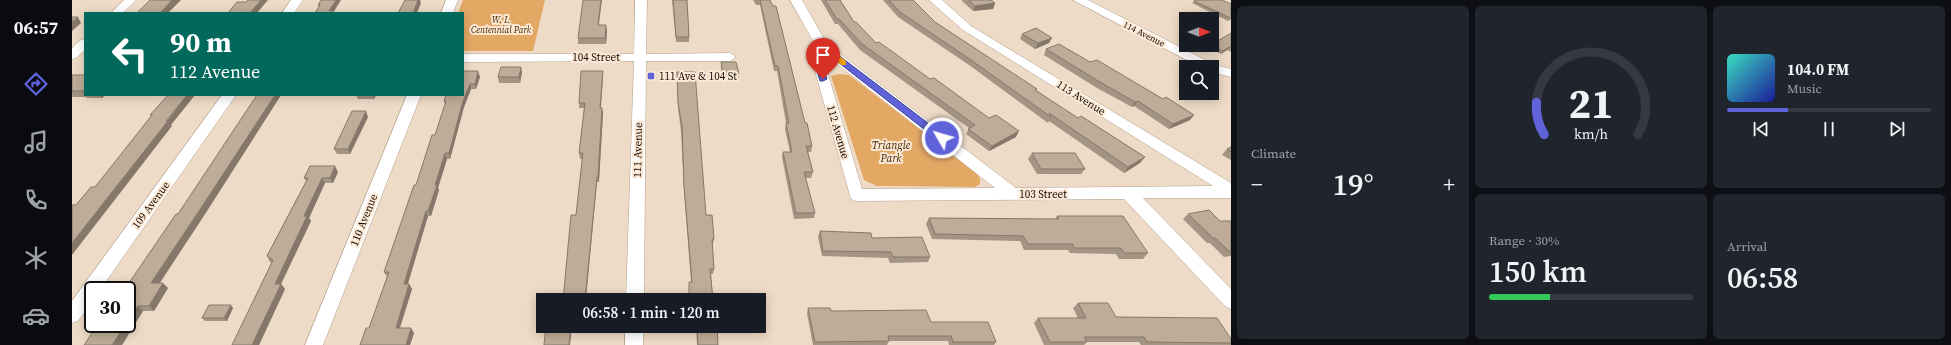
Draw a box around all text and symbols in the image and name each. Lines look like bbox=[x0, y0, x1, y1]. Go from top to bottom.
north arrow bbox=[1179, 12, 1219, 52]
map controls bbox=[1179, 12, 1219, 100]
park label: W. I. Centennial Park bbox=[471, 14, 532, 36]
text: 06:57 bbox=[14, 15, 58, 40]
street label: 114 Avenue bbox=[1121, 18, 1167, 50]
text: 90 m bbox=[170, 23, 232, 61]
icon: left bbox=[104, 28, 156, 80]
pin bbox=[806, 38, 840, 79]
icon: arrive bbox=[812, 44, 834, 66]
street label: 104 Street bbox=[572, 50, 620, 65]
text: 112 Avenue bbox=[170, 59, 260, 84]
text: 104.0 FM bbox=[1787, 59, 1849, 80]
button: search bbox=[1179, 60, 1219, 100]
place label: 111 Ave & 104 St bbox=[659, 69, 737, 84]
icon: directions bbox=[22, 70, 50, 98]
marker: 111 Ave & 104 St bbox=[646, 71, 656, 81]
text: 21 bbox=[1568, 75, 1614, 132]
street label: 113 Avenue bbox=[1054, 77, 1109, 119]
text: Music bbox=[1787, 80, 1822, 97]
street label: 112 Avenue bbox=[823, 103, 853, 161]
position arrow bbox=[921, 117, 963, 159]
icon: previous bbox=[1750, 118, 1772, 140]
icon: pause bbox=[1818, 118, 1840, 140]
icon: next bbox=[1886, 118, 1908, 140]
street label: 111 Avenue bbox=[630, 122, 646, 178]
text: km/h bbox=[1574, 123, 1608, 143]
icon: music bbox=[22, 128, 50, 156]
park label: Triangle Park bbox=[872, 138, 911, 166]
text: Climate bbox=[1251, 145, 1296, 162]
text: 19° bbox=[1332, 164, 1374, 205]
text: − bbox=[1251, 169, 1263, 199]
text: + bbox=[1443, 169, 1455, 199]
street label: 109 Avenue bbox=[129, 178, 174, 232]
icon: phone bbox=[22, 186, 50, 214]
street label: 103 Street bbox=[1019, 187, 1067, 202]
street label: 110 Avenue bbox=[347, 191, 381, 248]
text: Range · 30% bbox=[1489, 232, 1560, 249]
text: Arrival bbox=[1727, 238, 1767, 255]
icon: climate bbox=[22, 244, 50, 272]
text: 150 km bbox=[1489, 251, 1587, 292]
text: 06:58 bbox=[1727, 257, 1798, 298]
speed limit sign: 30 bbox=[84, 281, 136, 333]
icon: car bbox=[22, 302, 50, 330]
text: 06:58 · 1 min · 120 m bbox=[583, 302, 719, 323]

